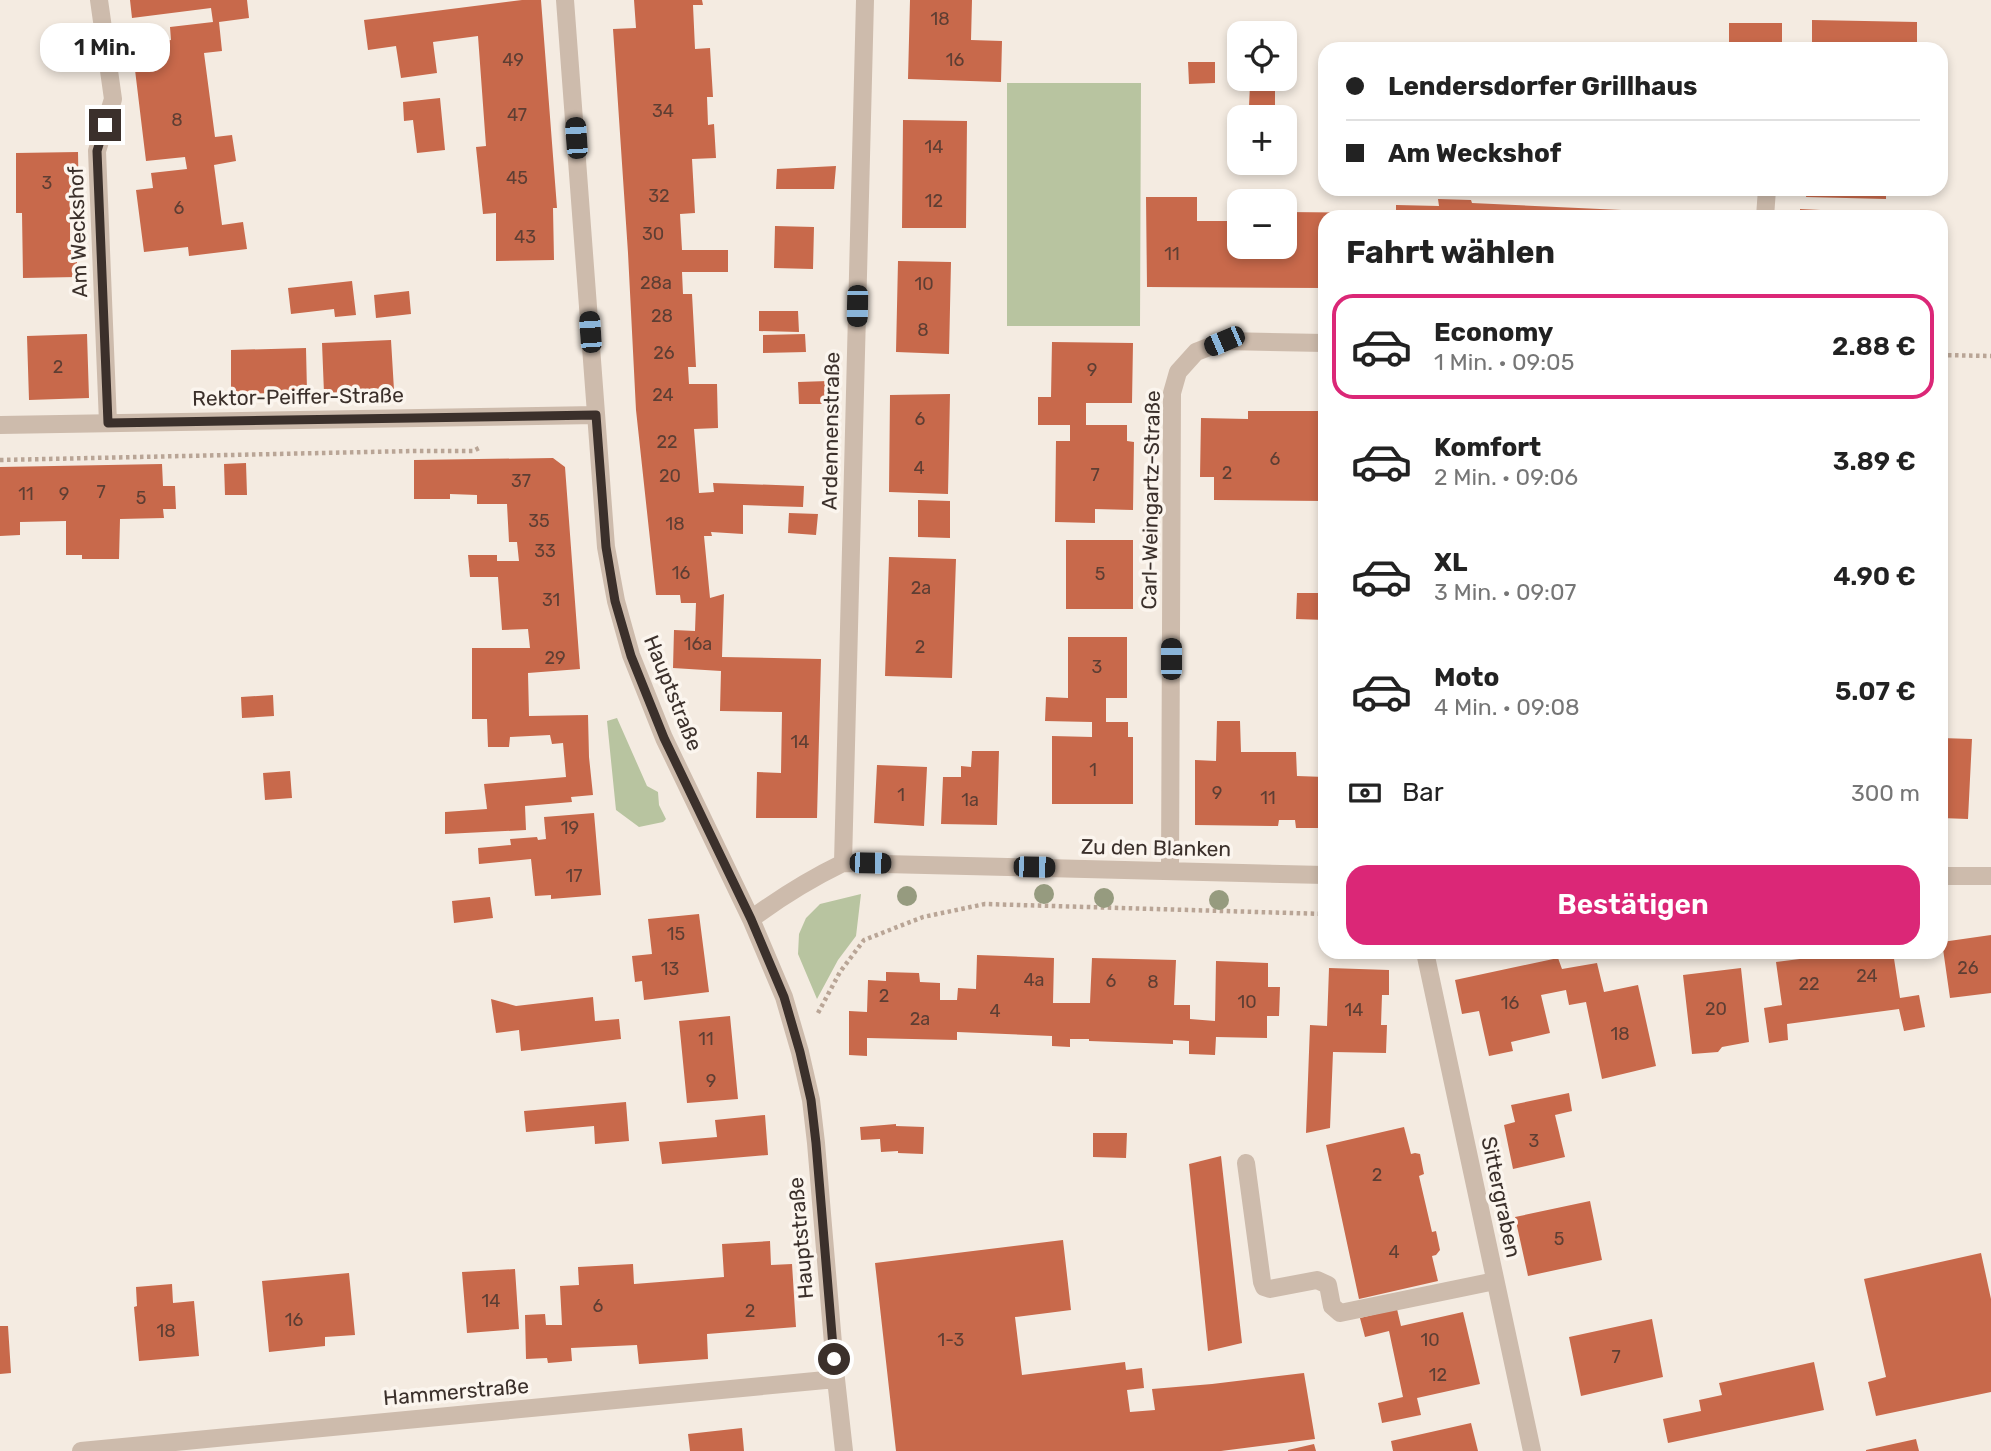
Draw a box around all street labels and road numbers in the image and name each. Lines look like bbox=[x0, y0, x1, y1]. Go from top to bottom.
street label: Am Weckshof bbox=[63, 166, 92, 298]
street label: Ardennenstraße bbox=[817, 352, 844, 510]
street label: Rektor-Peiffer-Straße bbox=[192, 382, 404, 411]
street label: Carl-Weingartz-Straße bbox=[1136, 390, 1165, 610]
street label: Hauptstraße bbox=[639, 631, 708, 754]
street label: Zu den Blanken bbox=[1081, 834, 1231, 861]
street label: Sittergraben bbox=[1476, 1134, 1527, 1260]
street label: Hauptstraße bbox=[783, 1176, 818, 1300]
street label: Hammerstraße bbox=[382, 1373, 530, 1410]

